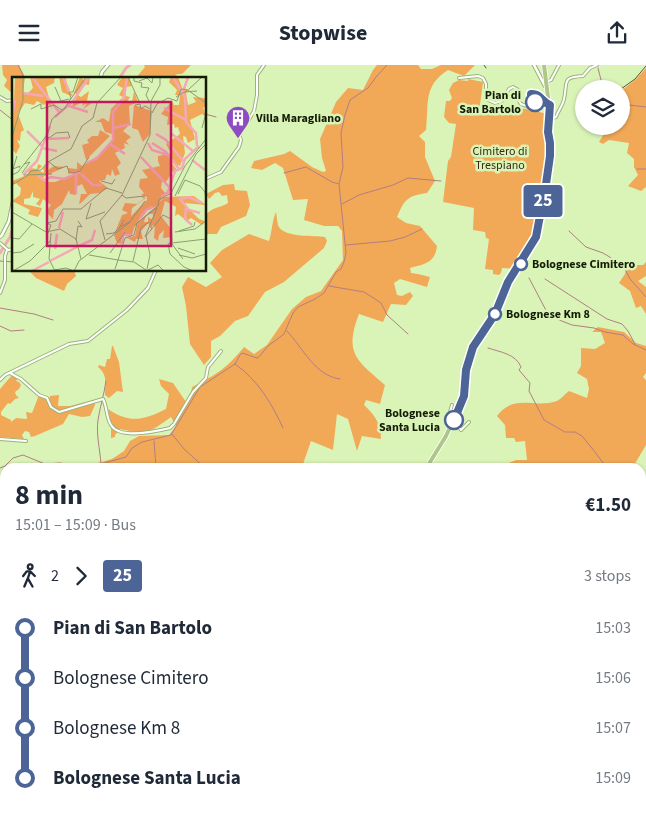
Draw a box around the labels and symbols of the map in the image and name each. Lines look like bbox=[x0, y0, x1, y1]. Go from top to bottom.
inset map bbox=[12, 77, 206, 271]
place label: Pian di San Bartolo bbox=[459, 87, 521, 118]
marker: Pian di San Bartolo bbox=[525, 92, 545, 112]
building icon: Villa Maragliano bbox=[225, 105, 251, 139]
place label: Villa Maragliano bbox=[255, 110, 341, 127]
park label: Cimitero di Trespiano bbox=[472, 143, 528, 174]
line badge: 25 bbox=[520, 185, 566, 217]
place label: Bolognese Cimitero bbox=[532, 256, 636, 273]
marker: Bolognese Cimitero bbox=[514, 257, 528, 271]
place label: Bolognese Km 8 bbox=[506, 306, 590, 323]
marker: Bolognese Km 8 bbox=[488, 307, 502, 321]
place label: Bolognese Santa Lucia bbox=[379, 405, 440, 436]
marker: Bolognese Santa Lucia bbox=[444, 410, 464, 430]

